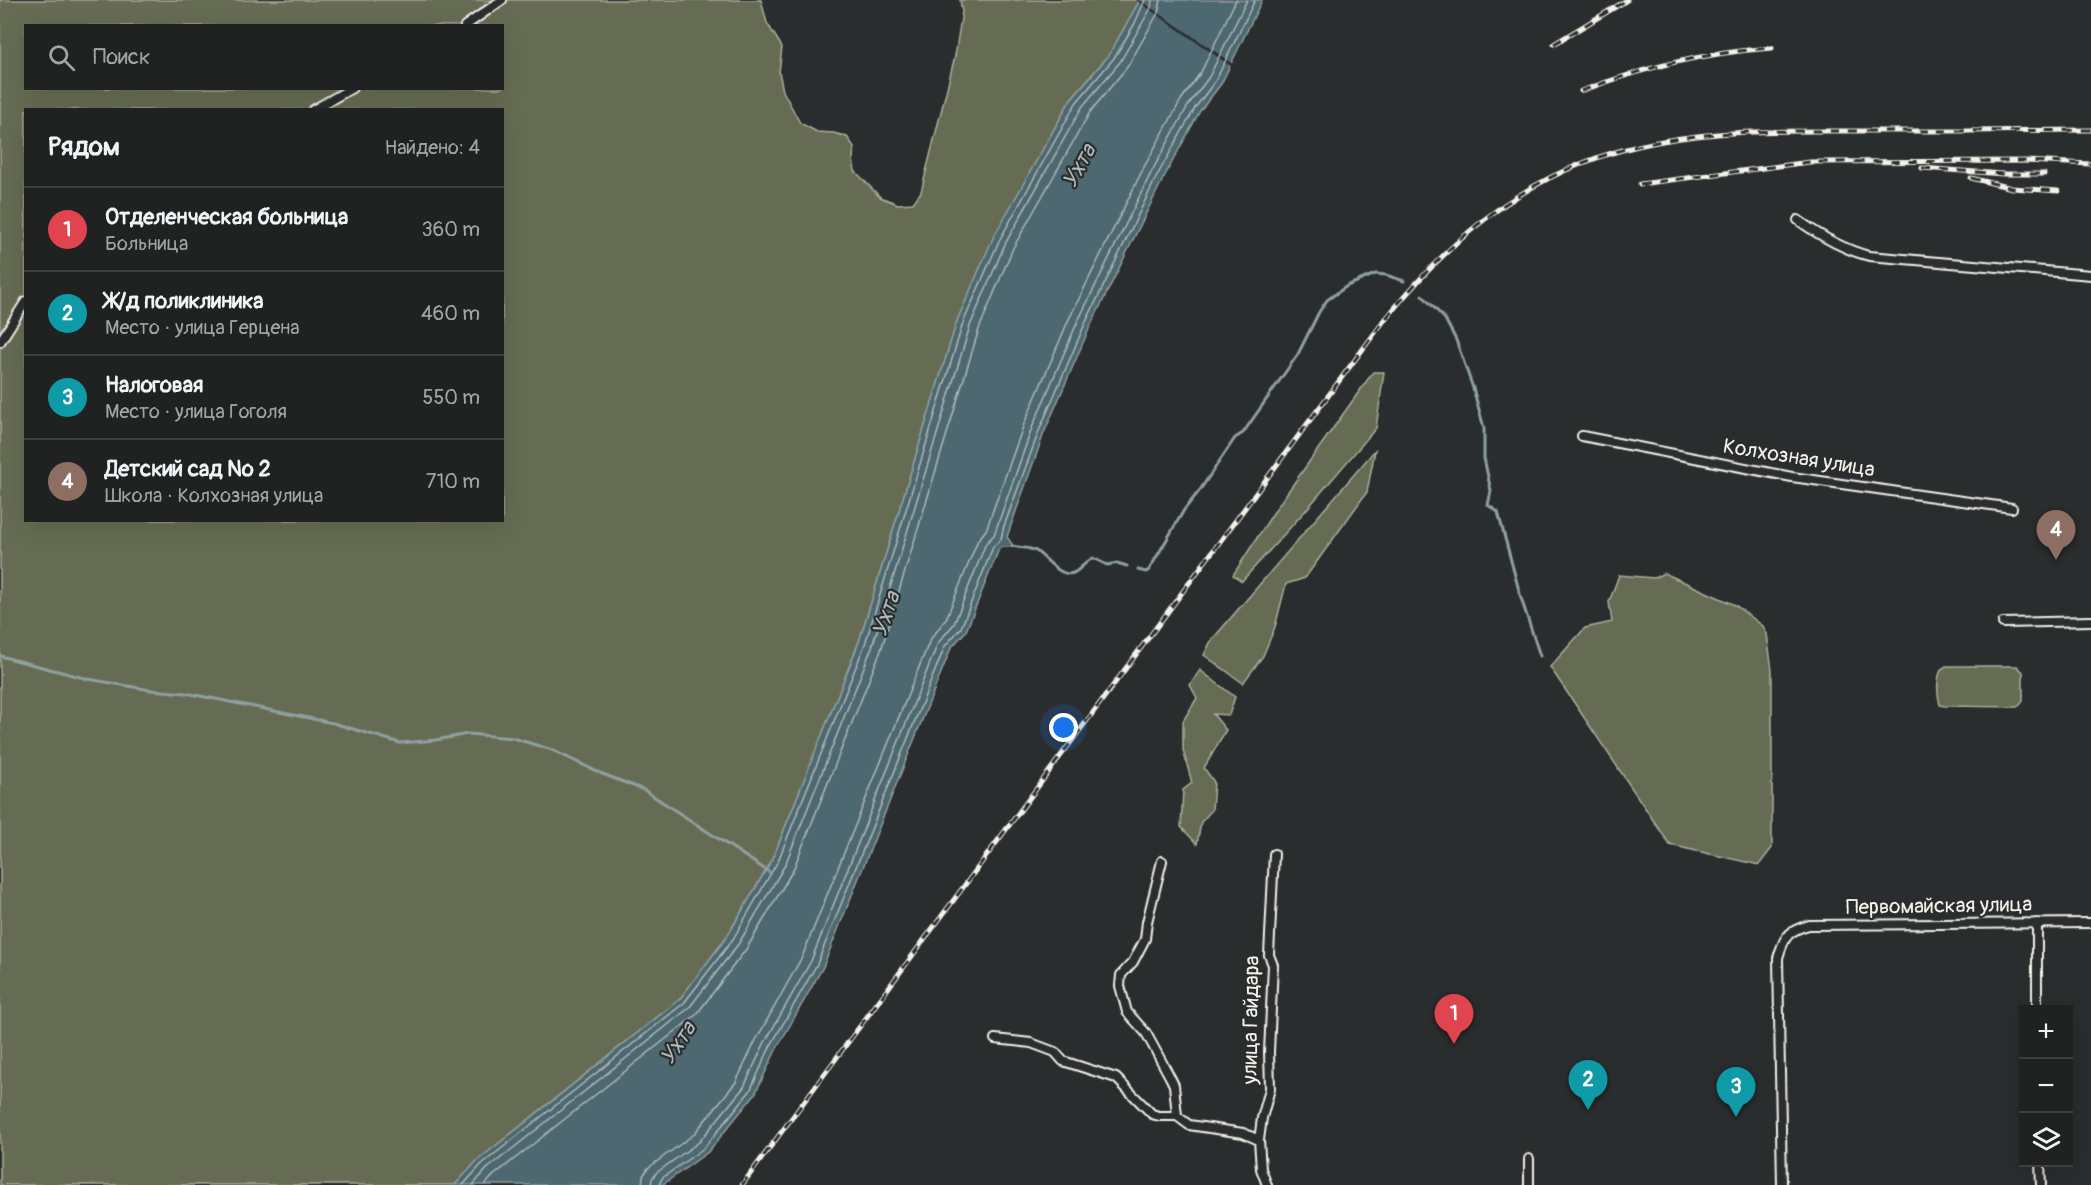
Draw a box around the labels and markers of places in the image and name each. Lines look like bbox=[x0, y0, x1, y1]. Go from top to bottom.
pin: 4 bbox=[2036, 510, 2076, 560]
pin: 1 bbox=[1434, 994, 1474, 1044]
pin: 2 bbox=[1568, 1060, 1608, 1110]
pin: 3 bbox=[1716, 1068, 1756, 1117]

